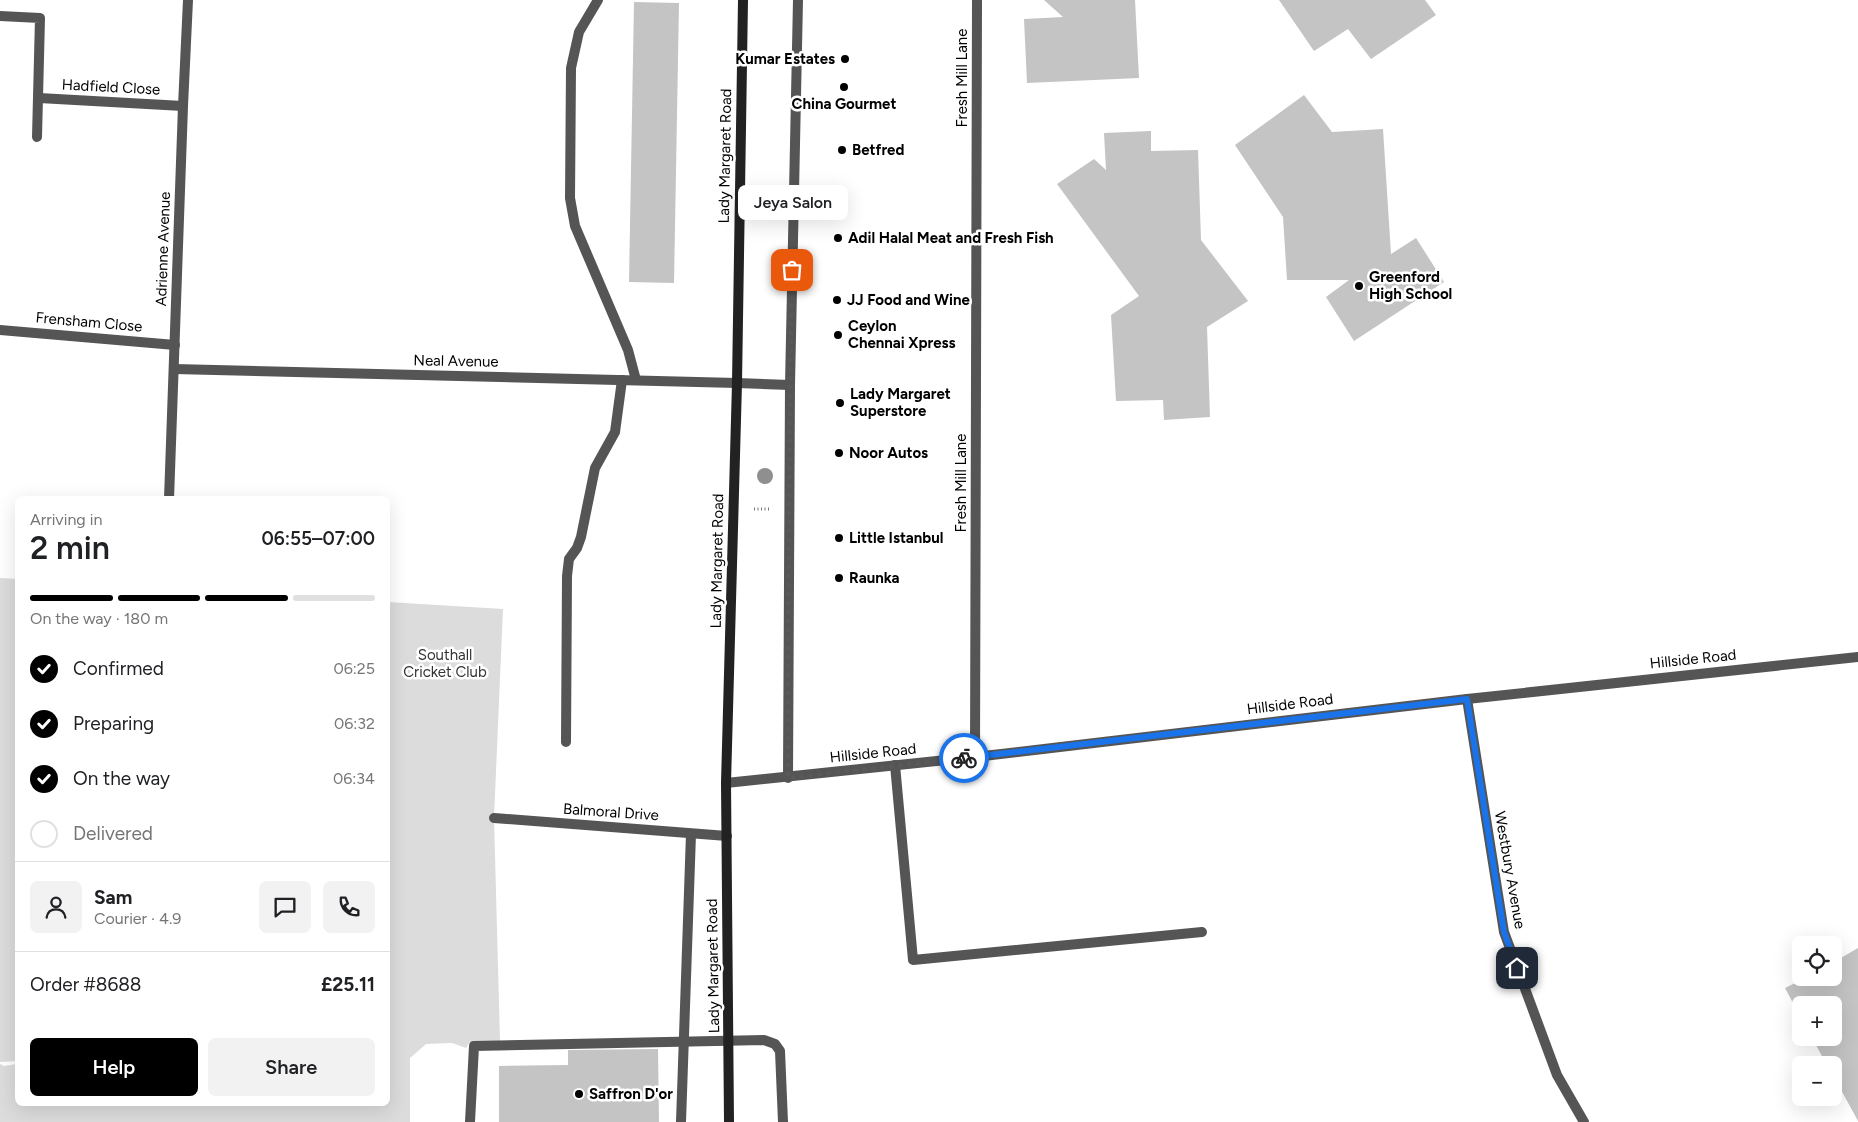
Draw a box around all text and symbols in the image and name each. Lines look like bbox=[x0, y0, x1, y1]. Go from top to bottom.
street label: Fresh Mill Lane bbox=[953, 29, 971, 127]
place label: Kumar Estates bbox=[735, 50, 835, 68]
marker: Kumar Estates bbox=[839, 53, 851, 65]
street label: Hadfield Close bbox=[61, 75, 161, 99]
marker: China Gourmet bbox=[838, 81, 850, 93]
street label: Lady Margaret Road bbox=[715, 88, 735, 224]
place label: China Gourmet bbox=[792, 95, 896, 113]
place label: Betfred bbox=[852, 141, 904, 159]
marker: Betfred bbox=[836, 144, 848, 156]
callout: Jeya Salon bbox=[737, 185, 847, 220]
street label: Adrienne Avenue bbox=[152, 191, 174, 307]
text: Jeya Salon bbox=[754, 193, 832, 212]
place label: Adil Halal Meat and Fresh Fish bbox=[848, 229, 1054, 247]
marker: Adil Halal Meat and Fresh Fish bbox=[832, 232, 844, 244]
pin bbox=[771, 249, 813, 291]
icon: bag bbox=[778, 256, 806, 284]
place label: Greenford High School bbox=[1369, 268, 1452, 303]
marker: Greenford High School bbox=[1353, 280, 1365, 292]
place label: JJ Food and Wine bbox=[847, 291, 970, 309]
marker: JJ Food and Wine bbox=[831, 294, 843, 306]
street label: Frensham Close bbox=[35, 308, 143, 336]
place label: Ceylon Chennai Xpress bbox=[848, 317, 955, 352]
marker: Ceylon Chennai Xpress bbox=[832, 329, 844, 341]
street label: Neal Avenue bbox=[413, 351, 499, 371]
place label: Lady Margaret Superstore bbox=[850, 385, 951, 420]
marker: Lady Margaret Superstore bbox=[834, 397, 846, 409]
street label: Fresh Mill Lane bbox=[952, 434, 970, 532]
place label: Noor Autos bbox=[849, 444, 928, 462]
marker: Noor Autos bbox=[833, 447, 845, 459]
street label: Lady Margaret Road bbox=[707, 493, 727, 629]
text: Arriving in bbox=[30, 510, 102, 529]
text: 06:55–07:00 bbox=[262, 527, 375, 550]
text: 2 min bbox=[30, 529, 110, 567]
place label: Little Istanbul bbox=[849, 529, 944, 547]
marker: Little Istanbul bbox=[833, 532, 845, 544]
place label: Raunka bbox=[849, 569, 899, 587]
marker: Raunka bbox=[833, 572, 845, 584]
text: On the way · 180 m bbox=[30, 609, 168, 628]
park label: Southall Cricket Club bbox=[403, 646, 487, 681]
street label: Hillside Road bbox=[1649, 646, 1737, 672]
icon: check bbox=[30, 655, 58, 683]
text: Confirmed bbox=[73, 657, 164, 680]
text: 06:25 bbox=[333, 659, 375, 678]
street label: Hillside Road bbox=[1246, 690, 1334, 718]
icon: check bbox=[30, 710, 58, 738]
text: Preparing bbox=[73, 712, 154, 735]
text: 06:32 bbox=[334, 714, 375, 733]
courier bbox=[939, 733, 989, 783]
street label: Hillside Road bbox=[829, 740, 917, 766]
icon: bike bbox=[950, 744, 978, 772]
icon: check bbox=[30, 765, 58, 793]
text: On the way bbox=[73, 767, 170, 790]
text: 06:34 bbox=[333, 769, 375, 788]
street label: Balmoral Drive bbox=[562, 800, 660, 824]
street label: Westbury Avenue bbox=[1491, 810, 1529, 930]
text: Delivered bbox=[73, 822, 153, 845]
button: person bbox=[30, 881, 82, 933]
button: chat bbox=[259, 881, 311, 933]
button: phone bbox=[323, 881, 375, 933]
text: Sam bbox=[94, 886, 132, 909]
street label: Lady Margaret Road bbox=[703, 898, 723, 1034]
text: Courier · 4.9 bbox=[94, 909, 181, 928]
map controls bbox=[1792, 936, 1842, 1106]
button: locate bbox=[1792, 936, 1842, 986]
pin bbox=[1496, 947, 1538, 989]
icon: home bbox=[1503, 954, 1531, 982]
text: Order #8688 bbox=[30, 973, 142, 996]
text: £25.11 bbox=[321, 973, 375, 996]
button: + bbox=[1792, 996, 1842, 1046]
button: Help bbox=[30, 1038, 198, 1096]
button: Share bbox=[208, 1038, 375, 1096]
button: − bbox=[1792, 1056, 1842, 1106]
place label: Saffron D'or bbox=[589, 1085, 673, 1103]
marker: Saffron D'or bbox=[573, 1088, 585, 1100]

